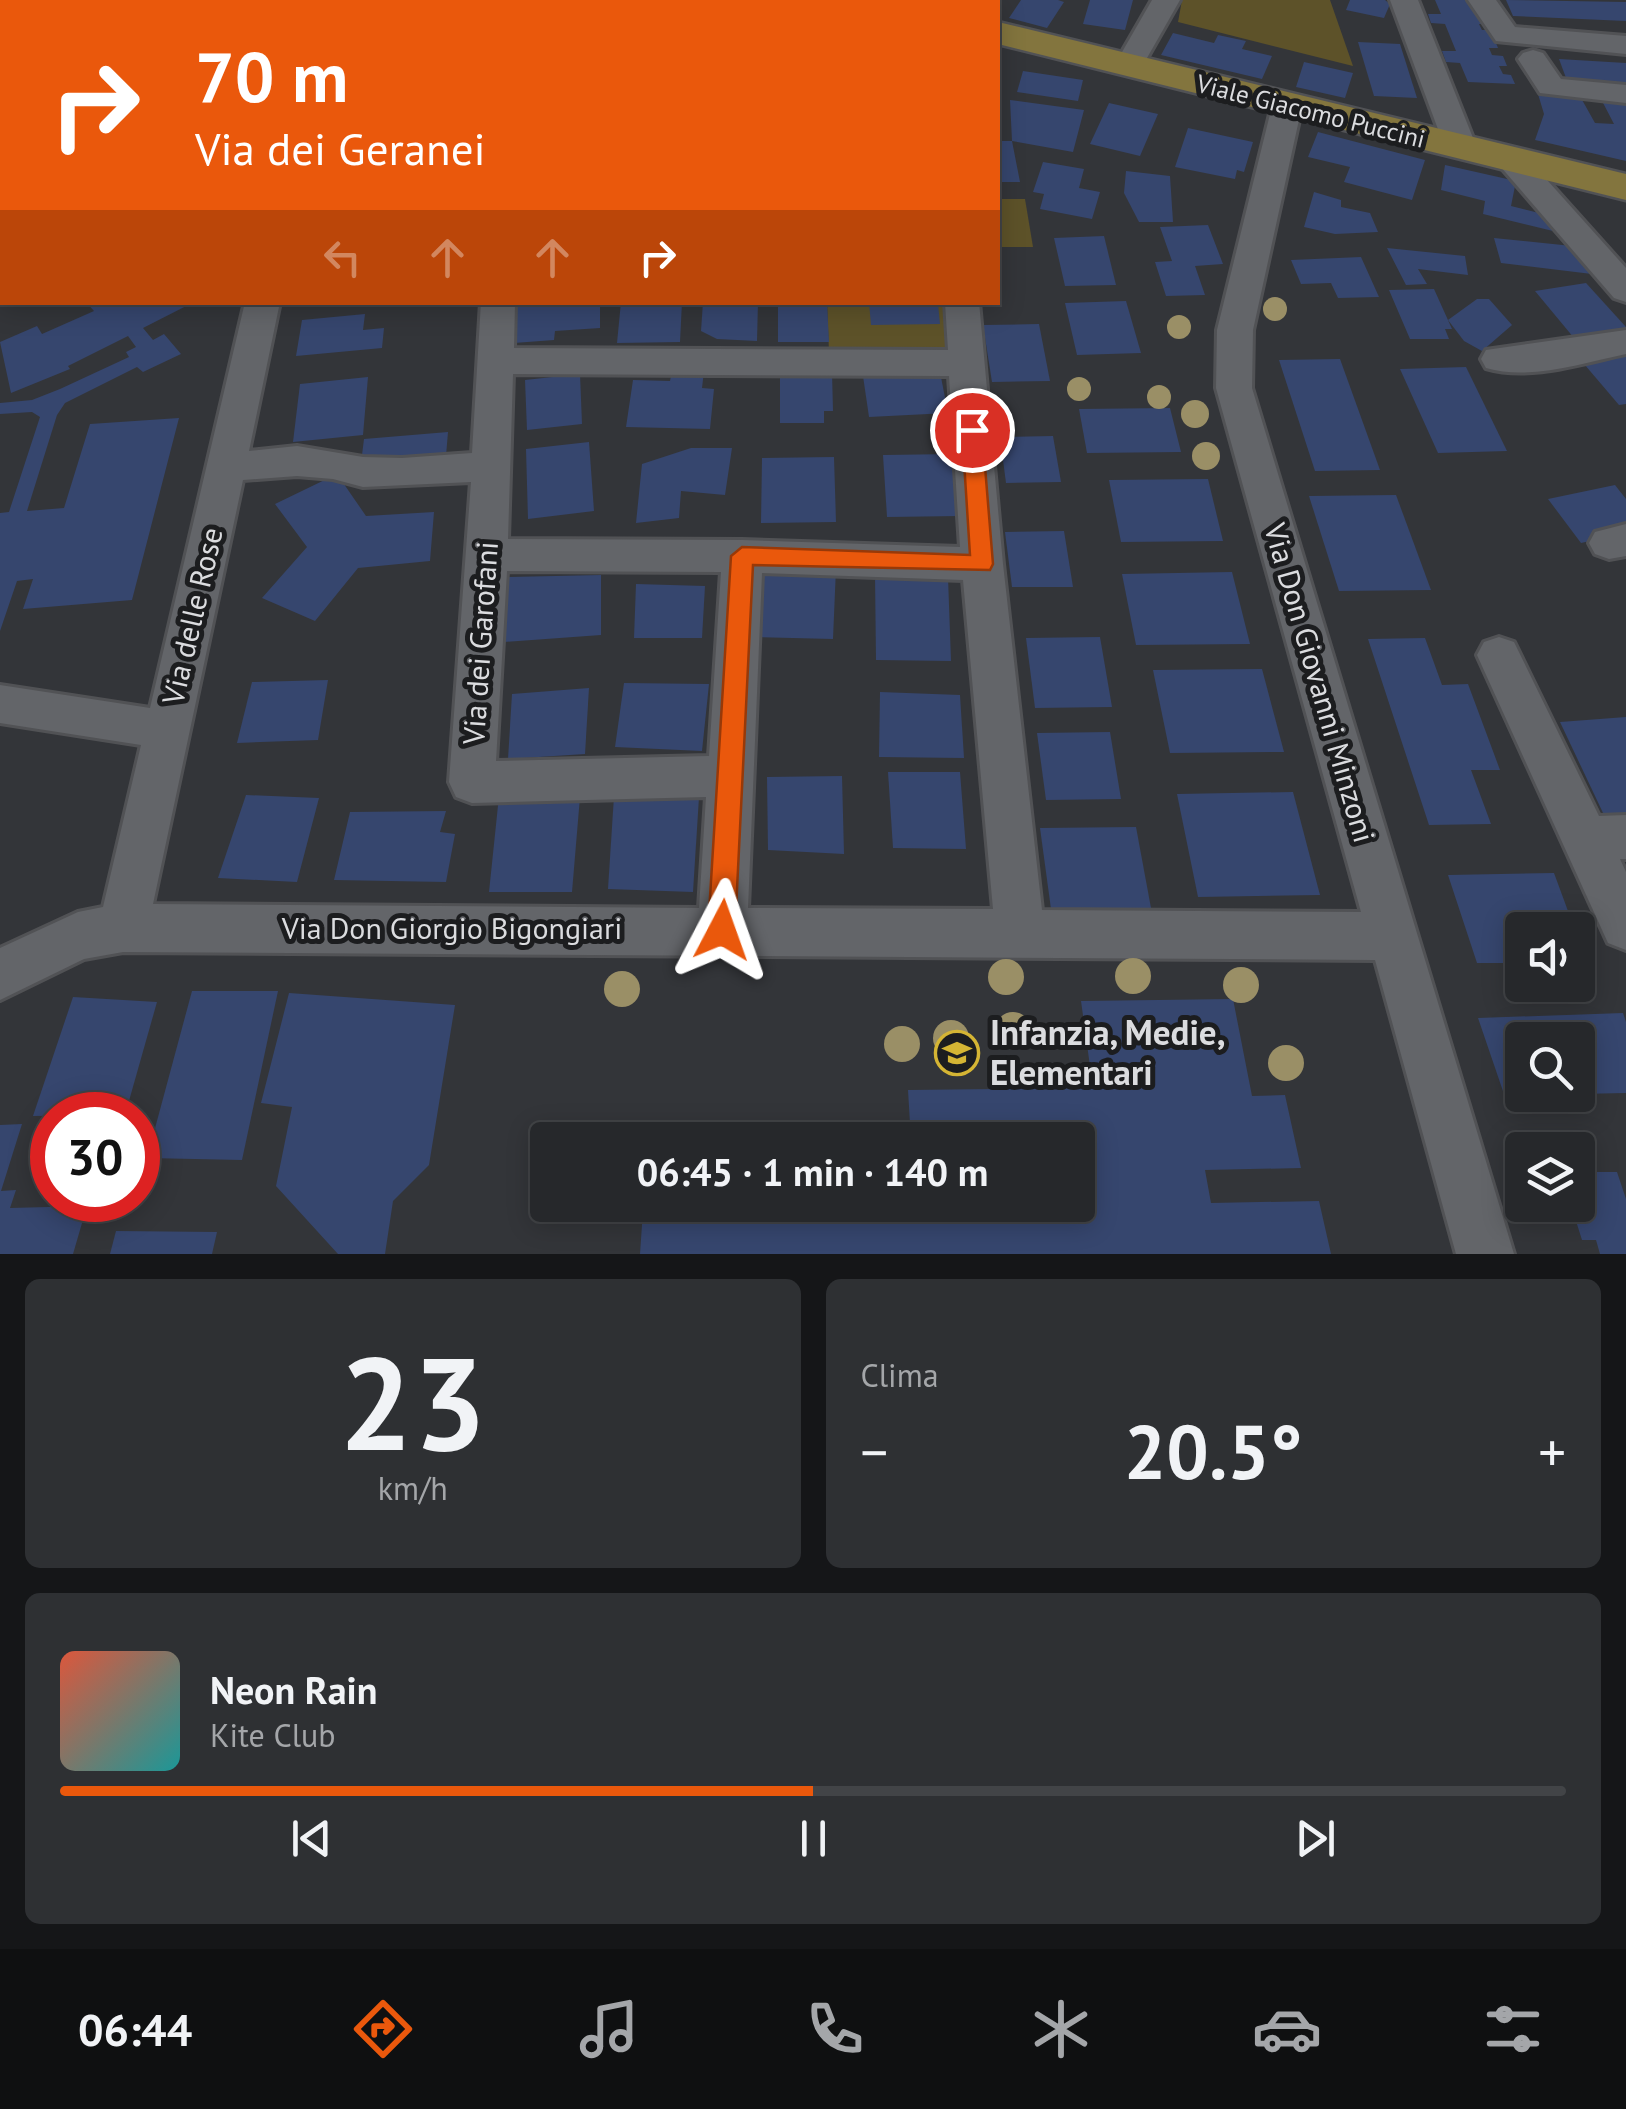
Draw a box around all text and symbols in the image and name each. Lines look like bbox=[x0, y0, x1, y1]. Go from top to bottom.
text: 70 m bbox=[195, 31, 348, 121]
icon: right bbox=[30, 40, 160, 170]
street label: Viale Giacomo Puccini bbox=[1192, 67, 1429, 155]
text: Via dei Geranei bbox=[195, 119, 486, 177]
icon: left bbox=[315, 230, 370, 285]
icon: ahead bbox=[420, 230, 475, 285]
icon: ahead bbox=[525, 230, 580, 285]
icon: right bbox=[630, 230, 685, 285]
pin bbox=[930, 388, 1015, 473]
icon: arrive bbox=[945, 403, 1000, 458]
street label: Via Don Giovanni Minzoni bbox=[1256, 518, 1385, 847]
street label: Via delle Rose bbox=[152, 523, 231, 709]
street label: Via dei Garofani bbox=[453, 540, 506, 747]
position arrow bbox=[670, 878, 774, 982]
street label: Via Don Giorgio Bigongiari bbox=[281, 908, 622, 947]
map controls bbox=[1505, 912, 1595, 1222]
button: sound bbox=[1505, 912, 1595, 1002]
place label: Infanzia, Medie, Elementari bbox=[990, 1009, 1225, 1095]
button: search bbox=[1505, 1022, 1595, 1112]
school or university icon: Infanzia, Medie, Elementari bbox=[934, 1030, 980, 1076]
speed limit sign: 30 bbox=[30, 1092, 160, 1222]
button: layers bbox=[1505, 1132, 1595, 1222]
text: 06:45 · 1 min · 140 m bbox=[637, 1147, 988, 1196]
text: 23 bbox=[339, 1318, 486, 1486]
text: Clima bbox=[861, 1354, 939, 1396]
text: 20.5° bbox=[1124, 1403, 1303, 1500]
text: − bbox=[861, 1416, 888, 1487]
text: + bbox=[1538, 1416, 1566, 1487]
text: km/h bbox=[378, 1467, 448, 1509]
text: Neon Rain bbox=[210, 1665, 377, 1714]
text: Kite Club bbox=[210, 1714, 336, 1756]
icon: previous bbox=[284, 1811, 339, 1866]
icon: pause bbox=[786, 1811, 841, 1866]
icon: next bbox=[1288, 1811, 1343, 1866]
icon: directions bbox=[348, 1994, 418, 2064]
icon: music bbox=[574, 1994, 644, 2064]
icon: phone bbox=[800, 1994, 870, 2064]
icon: climate bbox=[1026, 1994, 1096, 2064]
icon: car bbox=[1252, 1994, 1322, 2064]
icon: filters bbox=[1478, 1994, 1548, 2064]
text: 06:44 bbox=[78, 2000, 192, 2058]

